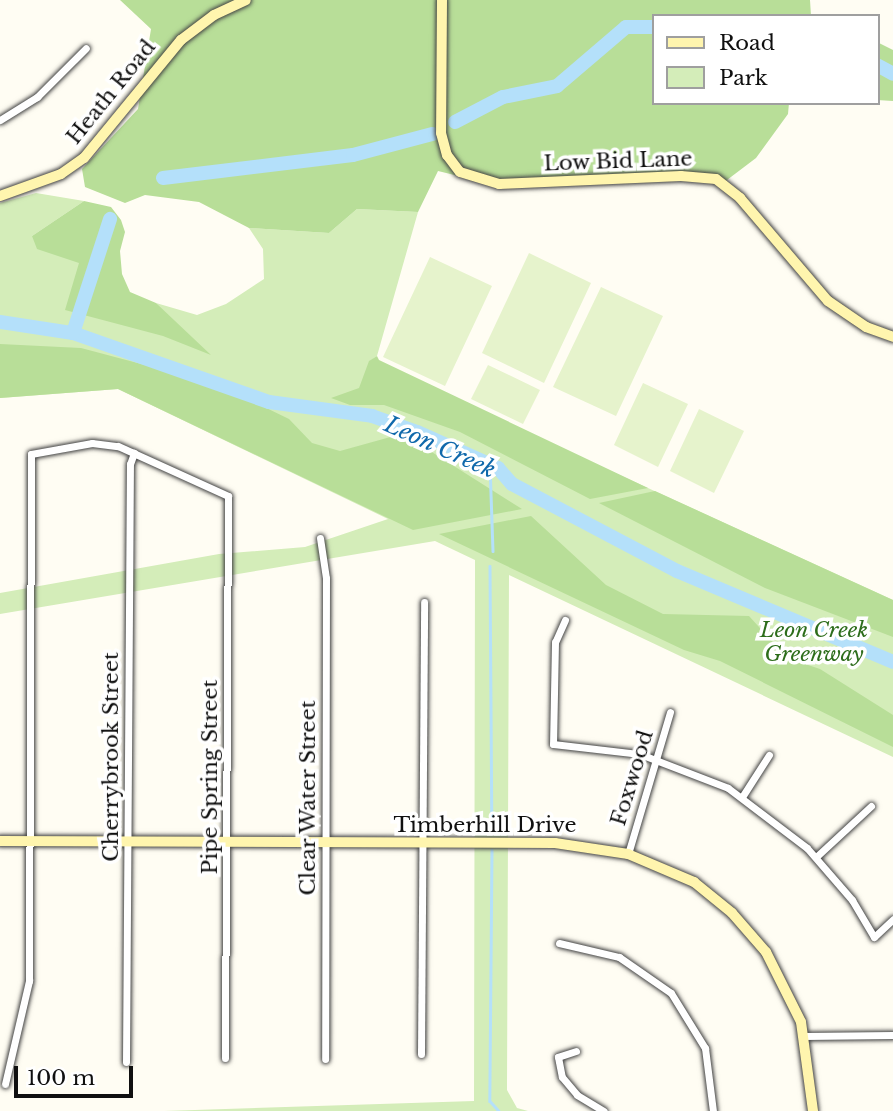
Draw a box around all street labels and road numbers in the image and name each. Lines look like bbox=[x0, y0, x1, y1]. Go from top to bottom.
street label: Heath Road bbox=[61, 35, 161, 149]
street label: Low Bid Lane bbox=[543, 146, 693, 176]
street label: Cherrybrook Street bbox=[98, 652, 124, 862]
street label: Pipe Spring Street bbox=[197, 679, 223, 875]
street label: Clear Water Street bbox=[295, 699, 321, 897]
street label: Foxwood bbox=[606, 727, 658, 829]
street label: Timberhill Drive bbox=[394, 812, 576, 838]

